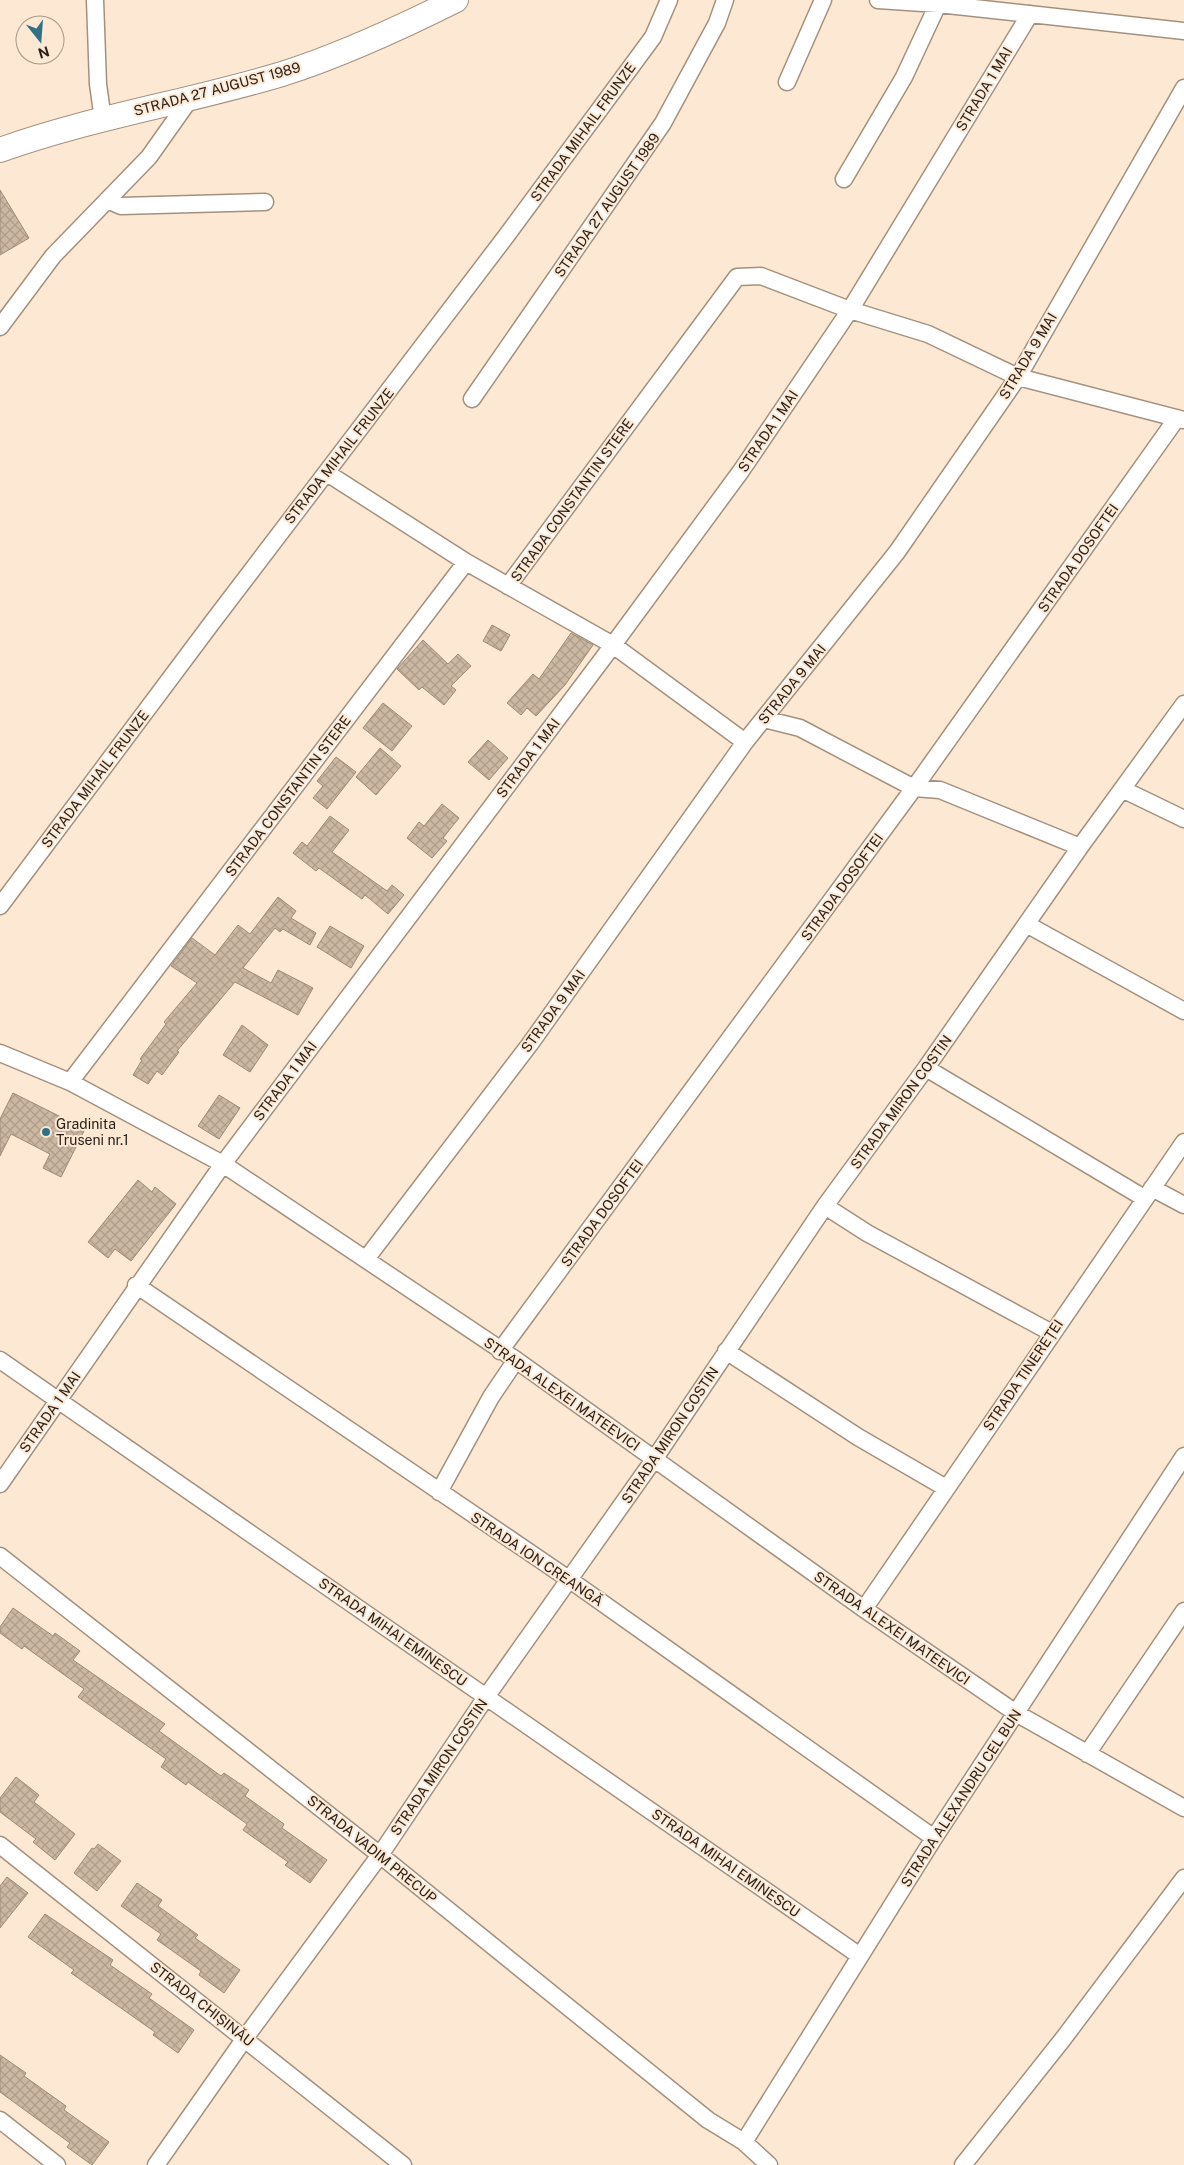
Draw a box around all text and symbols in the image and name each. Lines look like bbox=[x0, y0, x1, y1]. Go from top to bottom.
north arrow bbox=[15, 15, 65, 65]
text: N bbox=[36, 43, 51, 62]
street label: STRADA 1 MAI bbox=[953, 44, 1015, 134]
street label: STRADA 27 AUGUST 1989 bbox=[132, 59, 302, 119]
street label: STRADA MIHAIL FRUNZE bbox=[527, 60, 639, 204]
street label: STRADA 27 AUGUST 1989 bbox=[551, 130, 663, 280]
street label: STRADA 9 MAI bbox=[996, 310, 1060, 402]
street label: STRADA MIHAIL FRUNZE bbox=[281, 385, 397, 527]
street label: STRADA 1 MAI bbox=[735, 387, 801, 475]
street label: STRADA CONSTANTIN STERE bbox=[508, 415, 636, 585]
street label: STRADA DOSOFTEI bbox=[1035, 501, 1121, 615]
street label: STRADA 9 MAI bbox=[755, 641, 829, 727]
street label: STRADA MIHAIL FRUNZE bbox=[38, 707, 152, 851]
street label: STRADA CONSTANTIN STERE bbox=[222, 712, 354, 880]
street label: STRADA 1 MAI bbox=[493, 715, 563, 801]
street label: STRADA DOSOFTEI bbox=[798, 830, 886, 944]
street label: STRADA 9 MAI bbox=[518, 967, 588, 1055]
street label: STRADA MIRON COSTIN bbox=[847, 1032, 955, 1172]
street label: STRADA 1 MAI bbox=[250, 1038, 320, 1124]
place label: Gradinita Truseni nr.1 bbox=[56, 1116, 129, 1148]
marker: Gradinita Truseni nr.1 bbox=[40, 1126, 52, 1138]
street label: STRADA DOSOFTEI bbox=[558, 1156, 646, 1270]
street label: STRADA TINEREȚEI bbox=[980, 1316, 1066, 1434]
street label: STRADA ALEXEI MATEEVICI bbox=[481, 1334, 643, 1454]
street label: STRADA MIRON COSTIN bbox=[618, 1364, 722, 1506]
street label: STRADA 1 MAI bbox=[16, 1369, 84, 1455]
street label: STRADA ION CREANGĂ bbox=[468, 1508, 607, 1609]
street label: STRADA ALEXEI MATEEVICI bbox=[811, 1568, 973, 1688]
street label: STRADA MIHAI EMINESCU bbox=[316, 1575, 470, 1689]
street label: STRADA MIRON COSTIN bbox=[387, 1696, 491, 1838]
street label: STRADA ALEXANDRU CEL BUN bbox=[898, 1706, 1024, 1890]
street label: STRADA VADIM PRECUP bbox=[304, 1792, 440, 1906]
street label: STRADA MIHAI EMINESCU bbox=[649, 1806, 803, 1920]
street label: STRADA CHIȘINĂU bbox=[147, 1958, 258, 2049]

